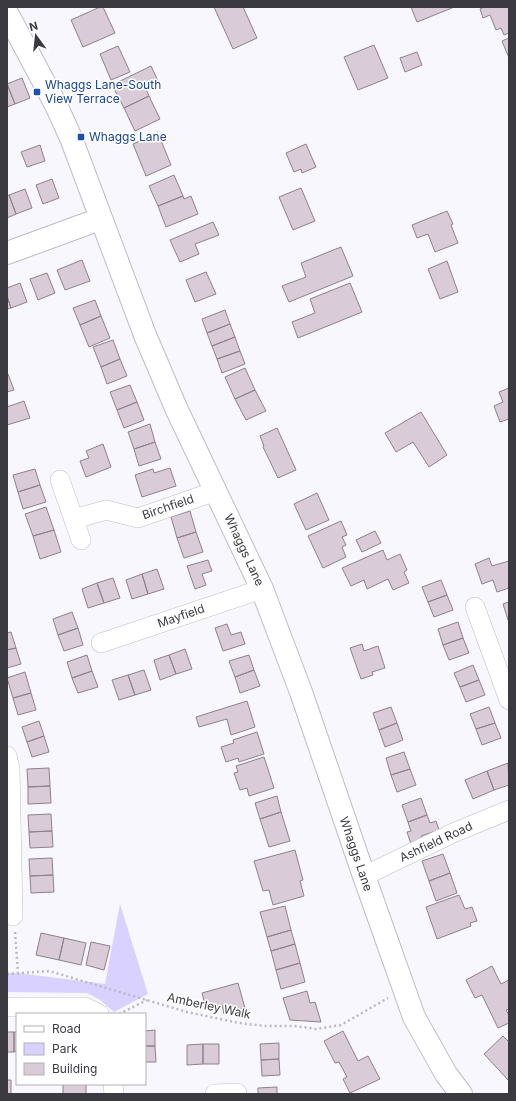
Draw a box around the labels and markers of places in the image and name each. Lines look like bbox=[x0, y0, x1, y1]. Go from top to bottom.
place label: Whaggs Lane-South View Terrace bbox=[45, 77, 161, 106]
marker: Whaggs Lane-South View Terrace bbox=[32, 87, 42, 97]
place label: Whaggs Lane bbox=[89, 129, 167, 144]
marker: Whaggs Lane bbox=[76, 132, 86, 142]

